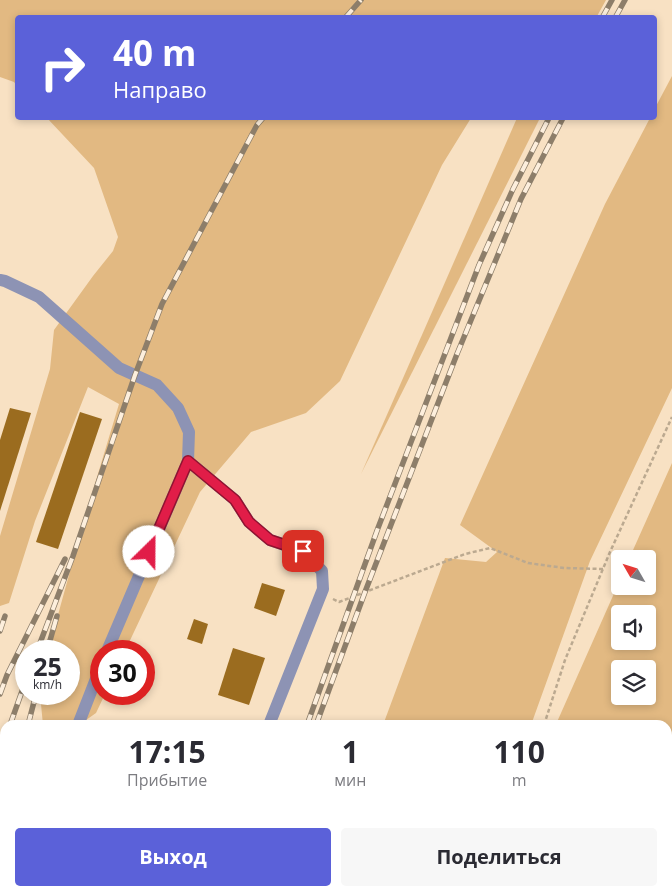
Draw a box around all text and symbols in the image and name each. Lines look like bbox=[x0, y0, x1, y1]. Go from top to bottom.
text: 40 m bbox=[113, 29, 196, 76]
icon: right bbox=[30, 35, 95, 100]
text: Направо bbox=[113, 74, 207, 104]
position arrow bbox=[122, 525, 174, 577]
pin bbox=[282, 530, 324, 572]
icon: arrive bbox=[289, 537, 317, 565]
north arrow bbox=[611, 550, 656, 595]
map controls bbox=[611, 550, 656, 705]
button: sound bbox=[611, 605, 656, 650]
speed limit sign: 30 bbox=[90, 640, 155, 705]
text: 25 bbox=[33, 649, 62, 683]
button: layers bbox=[611, 660, 656, 705]
text: km/h bbox=[33, 676, 62, 693]
text: 17:15 bbox=[129, 731, 206, 772]
text: 1 bbox=[342, 731, 359, 772]
text: 110 bbox=[493, 731, 545, 772]
text: Прибытие bbox=[127, 769, 207, 791]
text: мин bbox=[334, 769, 366, 791]
text: m bbox=[512, 769, 527, 791]
button: Выход bbox=[15, 828, 331, 886]
button: Поделиться bbox=[341, 828, 657, 886]

